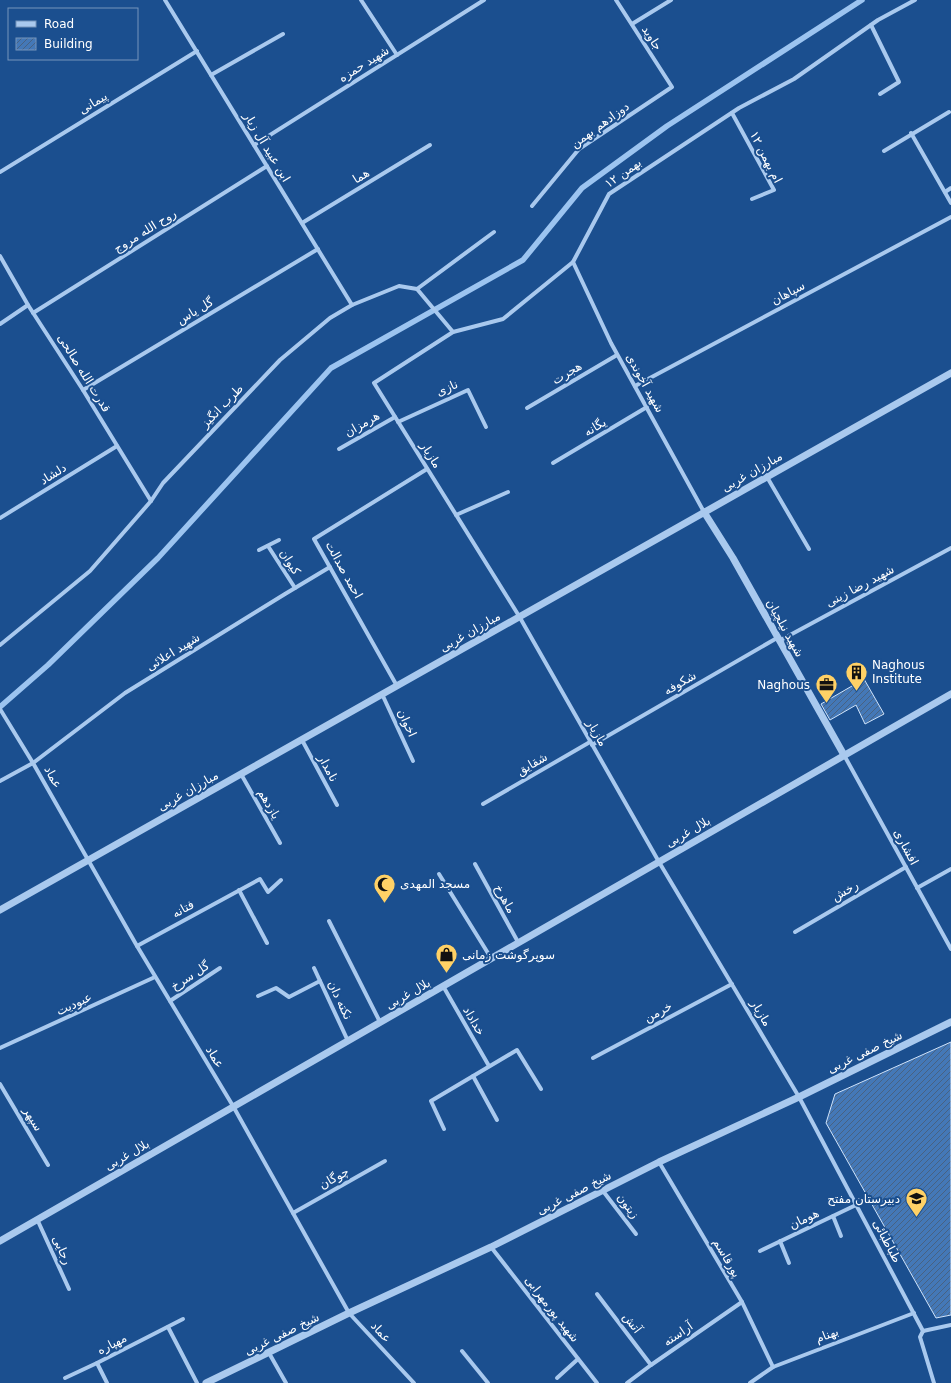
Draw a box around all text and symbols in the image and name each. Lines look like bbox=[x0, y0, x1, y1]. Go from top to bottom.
legend bbox=[8, 8, 138, 60]
text: Road bbox=[44, 17, 74, 31]
street label: جاوید bbox=[638, 23, 665, 53]
text: Building bbox=[44, 37, 93, 51]
street label: شهید حمزه bbox=[336, 43, 392, 86]
street label: پیمانی bbox=[76, 89, 110, 117]
street label: دوزادهم بهمن bbox=[568, 99, 632, 152]
street label: ابن عبید آل زیار bbox=[239, 108, 294, 185]
street label: ۱۲ ام بهمن bbox=[746, 129, 785, 186]
street label: ۱۲ بهمن bbox=[602, 155, 645, 192]
street label: هما bbox=[350, 166, 372, 186]
street label: روح الله مروج bbox=[111, 206, 179, 257]
street label: سپاهان bbox=[769, 278, 807, 308]
street label: گل یاس bbox=[174, 294, 217, 328]
street label: قدرت الله صالحی bbox=[54, 331, 114, 415]
street label: شهید آخوندی bbox=[622, 351, 668, 415]
street label: هجرت bbox=[550, 359, 585, 388]
street label: نازی bbox=[434, 377, 460, 400]
street label: طرب انگیز bbox=[197, 381, 247, 432]
street label: هرمزان bbox=[342, 408, 383, 440]
street label: یگانه bbox=[581, 415, 609, 439]
street label: مازیار bbox=[416, 438, 445, 471]
street label: مبارزان غربی bbox=[719, 449, 785, 496]
street label: دلشاد bbox=[37, 460, 69, 488]
street label: احمد صدالت bbox=[323, 539, 365, 601]
street label: کیوان bbox=[276, 547, 303, 578]
street label: شهید رضا زینی bbox=[823, 562, 897, 611]
street label: شهید نیلچیان bbox=[763, 597, 807, 659]
street label: مبارزان غربی bbox=[437, 609, 503, 656]
street label: شهید اعلائی bbox=[144, 630, 202, 674]
place label: Naghous Institute bbox=[872, 658, 925, 686]
building icon: Naghous Institute bbox=[844, 659, 870, 692]
street label: شکوفه bbox=[661, 668, 699, 699]
office icon: Naghous bbox=[813, 672, 839, 705]
place label: Naghous bbox=[757, 678, 810, 692]
street label: اخوان bbox=[394, 707, 419, 740]
street label: مازیار bbox=[582, 716, 610, 749]
street label: شقایق bbox=[514, 750, 550, 779]
street label: نامدار bbox=[314, 751, 341, 784]
street label: عماد bbox=[41, 764, 65, 790]
street label: مبارزان غربی bbox=[155, 768, 221, 815]
street label: یازدهم bbox=[254, 786, 283, 822]
street label: بلال غربی bbox=[663, 814, 713, 851]
street label: افشاری bbox=[890, 827, 921, 868]
mosque icon: مسجد المهدی bbox=[371, 871, 397, 904]
place label: مسجد المهدی bbox=[400, 877, 470, 891]
street label: رخش bbox=[829, 878, 862, 905]
street label: ماهرخ bbox=[491, 882, 519, 916]
street label: فتانه bbox=[170, 897, 196, 921]
shop icon: سوپرگوشت زمانی bbox=[434, 942, 460, 975]
place label: سوپرگوشت زمانی bbox=[462, 948, 555, 963]
street label: گل سرخ bbox=[168, 958, 213, 994]
street label: بلال غربی bbox=[383, 976, 433, 1013]
street label: نکته دان bbox=[325, 978, 355, 1022]
street label: عبودیت bbox=[54, 990, 94, 1019]
street label: مازیار bbox=[746, 996, 774, 1029]
street label: خرمن bbox=[642, 999, 675, 1026]
street label: خداداد bbox=[460, 1004, 488, 1038]
street label: شیخ صفی غربی bbox=[825, 1028, 905, 1077]
street label: عماد bbox=[203, 1043, 227, 1071]
street label: سپهر bbox=[19, 1103, 46, 1134]
street label: بلال غربی bbox=[102, 1137, 152, 1174]
street label: چوگان bbox=[317, 1164, 352, 1193]
street label: شیخ صفی غربی bbox=[534, 1168, 614, 1219]
school or university icon: دبیرستان مفتح bbox=[903, 1186, 929, 1219]
street label: زیتون bbox=[613, 1191, 642, 1222]
place label: دبیرستان مفتح bbox=[827, 1192, 900, 1207]
street label: هومان bbox=[787, 1206, 822, 1233]
street label: طباطبائی bbox=[870, 1217, 904, 1265]
street label: رجایی bbox=[48, 1233, 75, 1267]
street label: پورقاسم bbox=[709, 1236, 744, 1281]
street label: شهید پورمهرابی bbox=[521, 1273, 582, 1345]
street label: آتش bbox=[619, 1309, 645, 1337]
street label: شیخ صفی غربی bbox=[242, 1310, 322, 1359]
street label: آراسته bbox=[660, 1318, 697, 1350]
street label: عماد bbox=[368, 1319, 394, 1345]
street label: بهنام bbox=[813, 1324, 841, 1346]
street label: مهپاره bbox=[95, 1331, 130, 1358]

